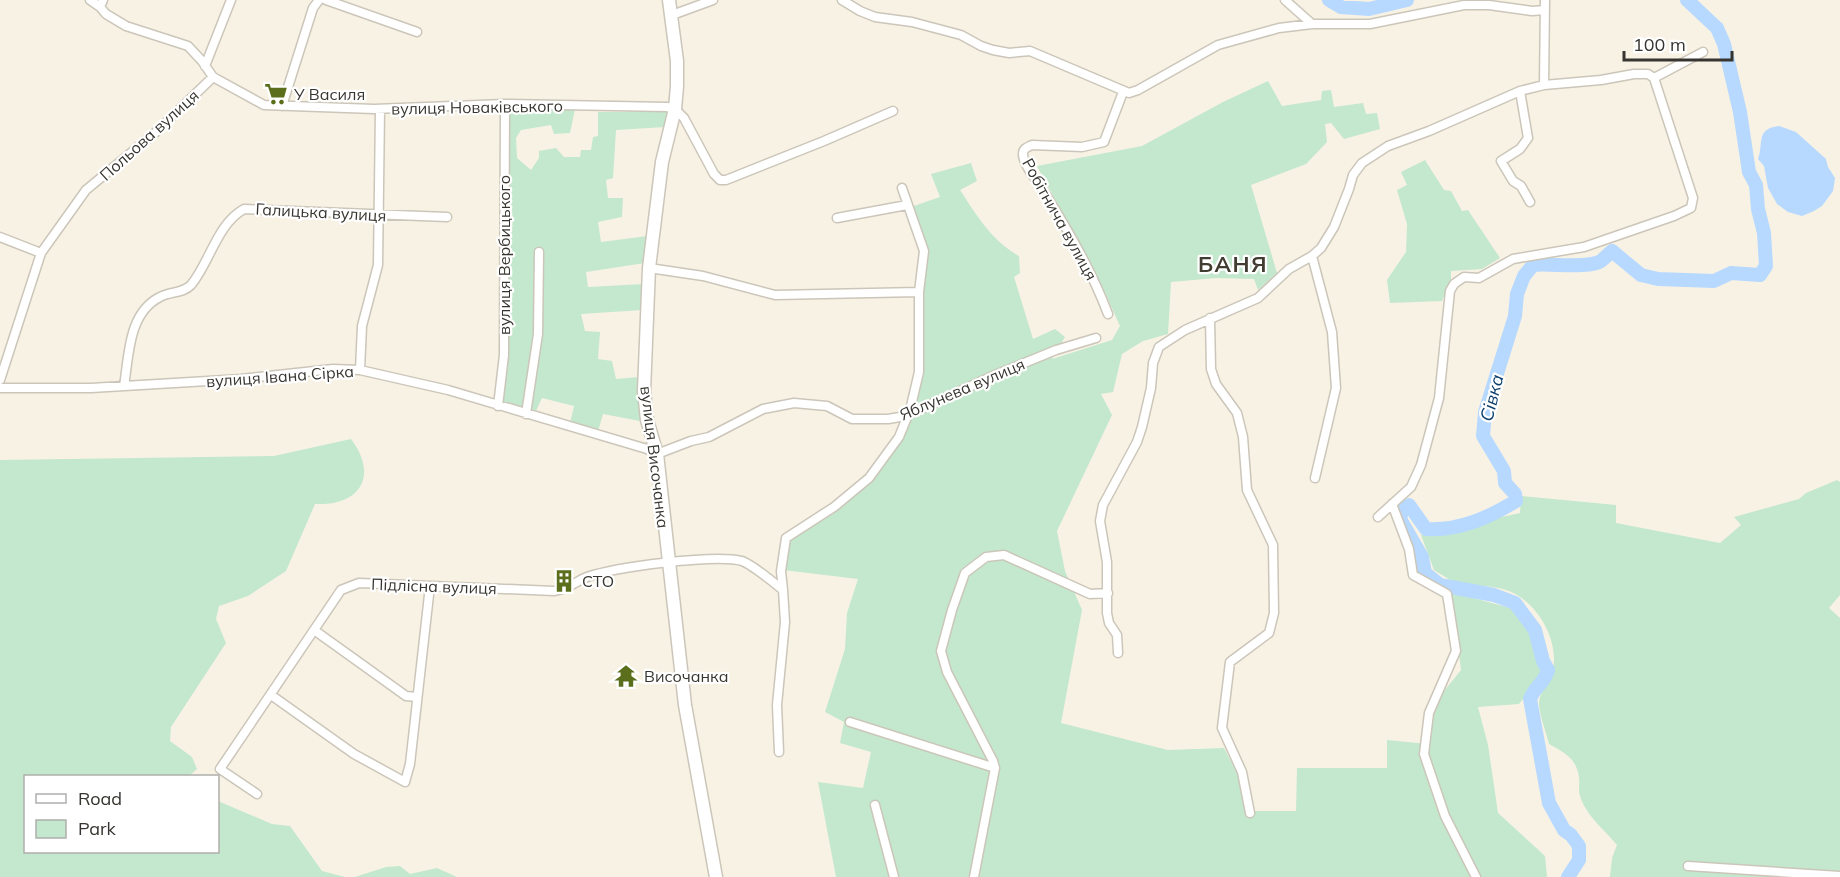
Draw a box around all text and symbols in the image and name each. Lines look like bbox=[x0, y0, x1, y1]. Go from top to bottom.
scale bar bbox=[1624, 24, 1732, 62]
text: 100 m bbox=[1633, 33, 1686, 56]
supermarket icon: У Василя bbox=[263, 81, 289, 107]
place label: У Василя bbox=[293, 84, 365, 104]
street label: Польова вулиця bbox=[95, 85, 203, 185]
street label: вулиця Новаківського bbox=[391, 96, 563, 118]
street label: Робітнича вулиця bbox=[1018, 154, 1102, 284]
street label: вулиця Вербицького bbox=[494, 175, 514, 335]
street label: Галицька вулиця bbox=[255, 199, 387, 225]
district label: БАНЯ bbox=[1198, 250, 1268, 278]
street label: Яблунева вулиця bbox=[896, 354, 1028, 424]
street label: вулиця Івана Сірка bbox=[205, 361, 355, 391]
water label: Сівка bbox=[1475, 372, 1508, 424]
street label: вулиця Височанка bbox=[636, 385, 674, 529]
building icon: СТО bbox=[551, 568, 577, 594]
place label: СТО bbox=[582, 571, 614, 591]
street label: Підлісна вулиця bbox=[371, 574, 497, 598]
temple icon: Височанка bbox=[613, 663, 639, 689]
place label: Височанка bbox=[644, 666, 728, 686]
legend bbox=[24, 775, 219, 853]
text: Road bbox=[78, 787, 122, 810]
text: Park bbox=[78, 817, 117, 840]

